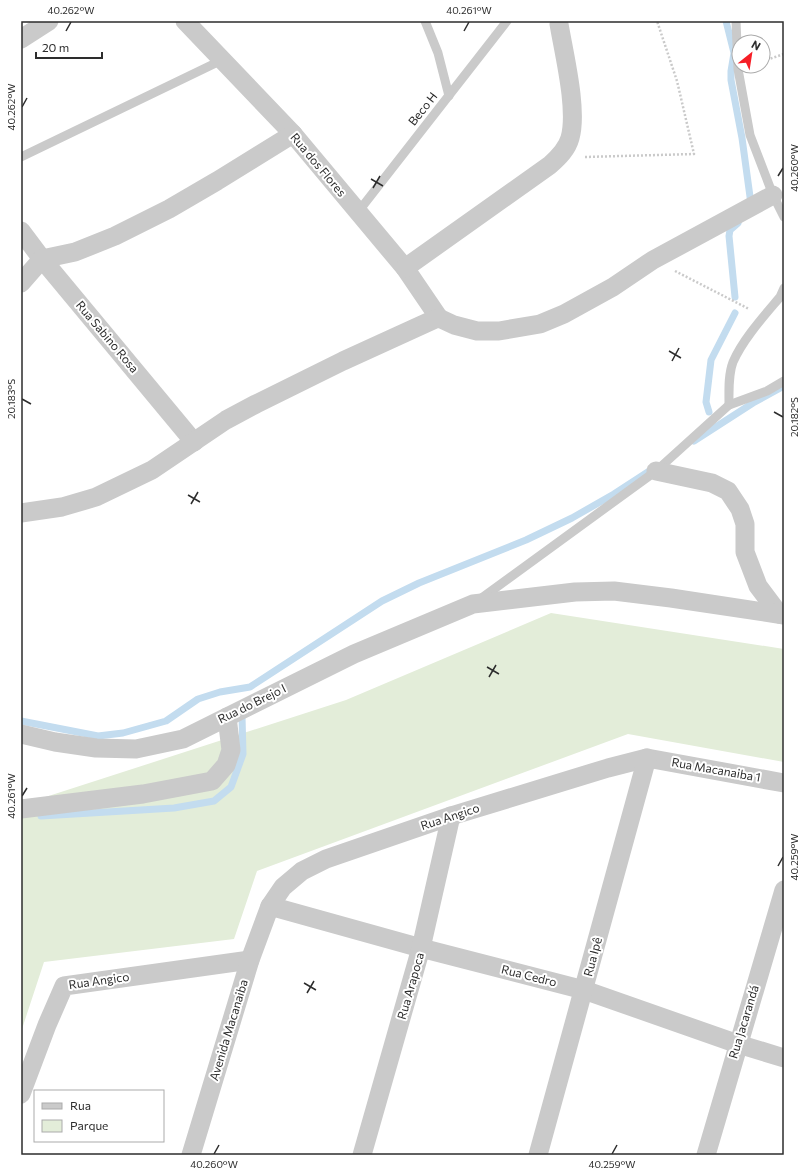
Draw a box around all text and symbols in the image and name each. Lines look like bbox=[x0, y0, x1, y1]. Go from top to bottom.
text: 40.262°W bbox=[48, 4, 94, 16]
text: 40.261°W bbox=[446, 4, 492, 16]
scale bar bbox=[36, 34, 102, 60]
north arrow bbox=[731, 34, 771, 74]
text: N bbox=[749, 37, 763, 53]
text: 20 m bbox=[42, 40, 69, 54]
text: 40.262°W bbox=[5, 84, 17, 130]
street label: Beco H bbox=[405, 89, 440, 128]
street label: Rua dos Flores bbox=[288, 130, 349, 199]
text: 40.260°W bbox=[788, 144, 800, 192]
street label: Rua Sabino Rosa bbox=[74, 298, 142, 375]
text: 20.183°S bbox=[5, 379, 17, 419]
text: 20.182°S bbox=[788, 397, 800, 437]
street label: Rua do Brejo I bbox=[215, 681, 288, 726]
street label: Rua Macanaiba 1 bbox=[671, 754, 762, 784]
text: 40.261°W bbox=[5, 773, 17, 819]
street label: Rua Angico bbox=[418, 800, 481, 832]
text: 40.259°W bbox=[788, 834, 800, 880]
street label: Rua Ipê bbox=[580, 936, 604, 978]
street label: Rua Arapoca bbox=[394, 951, 426, 1021]
street label: Rua Cedro bbox=[500, 961, 558, 989]
street label: Rua Angico bbox=[68, 969, 130, 991]
street label: Avenida Macanaiba bbox=[206, 977, 250, 1082]
street label: Rua Jacarandá bbox=[725, 983, 762, 1060]
legend bbox=[34, 1090, 164, 1142]
text: Rua bbox=[70, 1098, 91, 1112]
text: Parque bbox=[70, 1118, 108, 1132]
text: 40.260°W bbox=[190, 1158, 238, 1170]
text: 40.259°W bbox=[589, 1158, 635, 1170]

